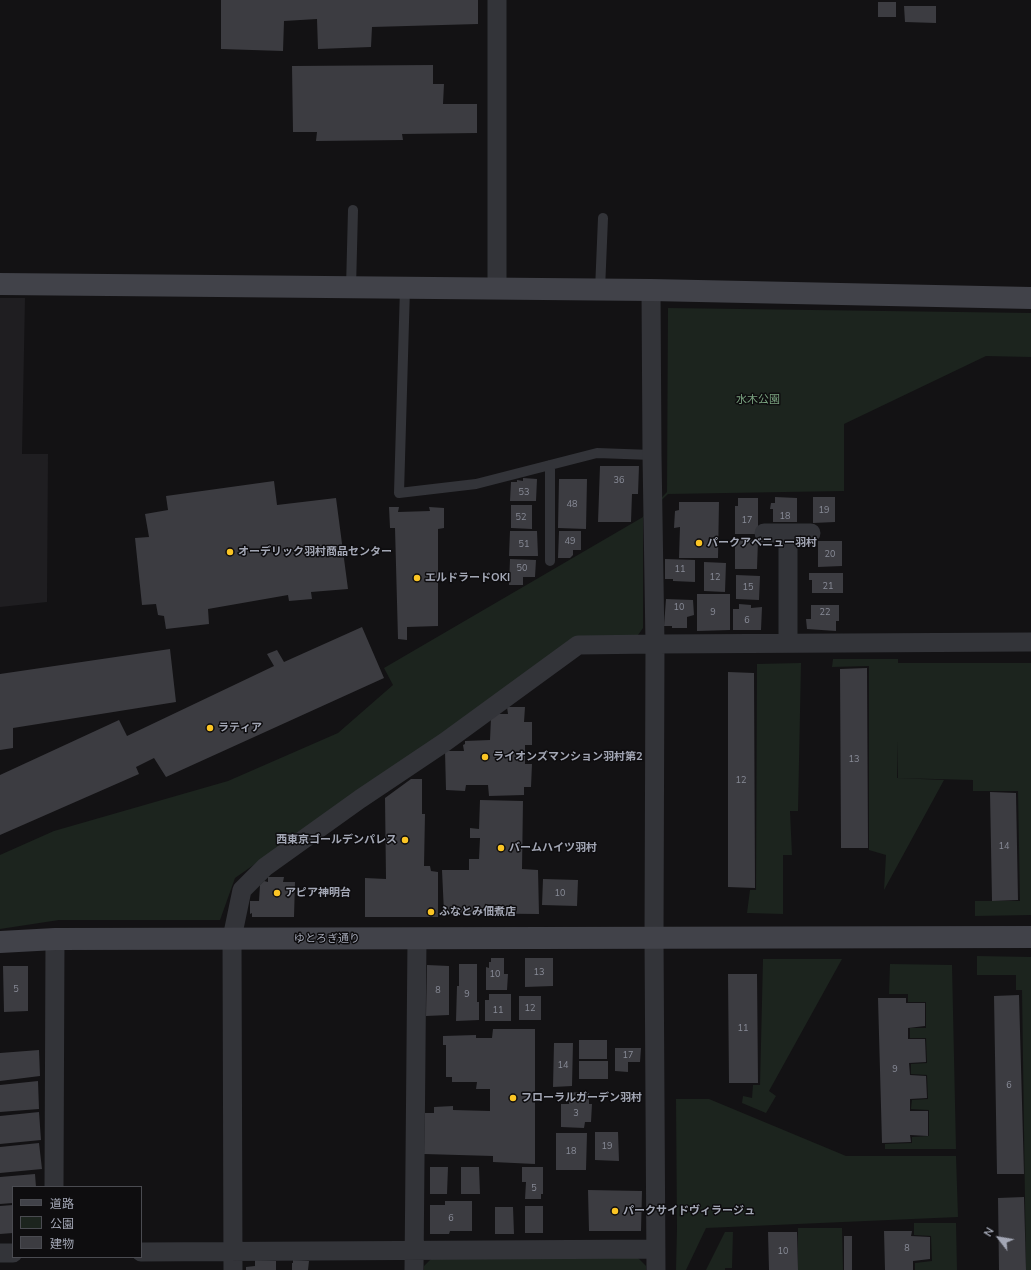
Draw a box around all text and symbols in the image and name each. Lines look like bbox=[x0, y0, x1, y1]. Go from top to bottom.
park label: 水木公園 bbox=[736, 393, 780, 407]
house number: 36 bbox=[614, 475, 624, 485]
house number: 53 bbox=[519, 487, 529, 497]
house number: 48 bbox=[567, 499, 577, 509]
house number: 19 bbox=[819, 505, 829, 515]
house number: 18 bbox=[780, 511, 790, 521]
house number: 52 bbox=[516, 512, 526, 522]
house number: 17 bbox=[742, 515, 752, 525]
house number: 49 bbox=[565, 536, 575, 546]
place label: パークアベニュー羽村 bbox=[707, 536, 817, 550]
marker: パークアベニュー羽村 bbox=[694, 538, 704, 548]
house number: 51 bbox=[519, 539, 529, 549]
place label: オーデリック羽村商品センター bbox=[238, 545, 392, 559]
marker: オーデリック羽村商品センター bbox=[225, 547, 235, 557]
house number: 20 bbox=[825, 549, 835, 559]
house number: 50 bbox=[517, 563, 527, 573]
house number: 11 bbox=[675, 564, 685, 574]
place label: エルドラードOKI bbox=[425, 571, 510, 585]
house number: 12 bbox=[710, 572, 720, 582]
marker: エルドラードOKI bbox=[412, 573, 422, 583]
house number: 21 bbox=[823, 581, 833, 591]
house number: 15 bbox=[743, 582, 753, 592]
house number: 10 bbox=[674, 602, 684, 612]
house number: 9 bbox=[710, 607, 716, 617]
house number: 22 bbox=[820, 607, 830, 617]
house number: 6 bbox=[744, 615, 750, 625]
place label: ラティア bbox=[218, 721, 262, 735]
marker: ラティア bbox=[205, 723, 215, 733]
place label: ライオンズマンション羽村第2 bbox=[493, 750, 643, 764]
marker: ライオンズマンション羽村第2 bbox=[480, 752, 490, 762]
house number: 13 bbox=[849, 754, 859, 764]
house number: 12 bbox=[736, 775, 746, 785]
place label: 西東京ゴールデンパレス bbox=[276, 833, 397, 847]
marker: 西東京ゴールデンパレス bbox=[400, 835, 410, 845]
place label: バームハイツ羽村 bbox=[509, 841, 597, 855]
house number: 14 bbox=[999, 841, 1009, 851]
marker: バームハイツ羽村 bbox=[496, 843, 506, 853]
place label: アピア神明台 bbox=[285, 886, 351, 900]
marker: アピア神明台 bbox=[272, 888, 282, 898]
house number: 10 bbox=[555, 888, 565, 898]
place label: ふなとみ佃煮店 bbox=[439, 905, 516, 919]
marker: ふなとみ佃煮店 bbox=[426, 907, 436, 917]
street label: ゆとろぎ通り bbox=[294, 932, 360, 946]
house number: 13 bbox=[534, 967, 544, 977]
house number: 10 bbox=[490, 969, 500, 979]
house number: 5 bbox=[13, 984, 19, 994]
house number: 8 bbox=[435, 985, 441, 995]
house number: 9 bbox=[464, 989, 470, 999]
house number: 12 bbox=[525, 1003, 535, 1013]
house number: 11 bbox=[493, 1005, 503, 1015]
house number: 11 bbox=[738, 1023, 748, 1033]
house number: 17 bbox=[623, 1050, 633, 1060]
house number: 14 bbox=[558, 1060, 568, 1070]
house number: 9 bbox=[892, 1064, 898, 1074]
house number: 6 bbox=[1006, 1080, 1012, 1090]
place label: フローラルガーデン羽村 bbox=[521, 1091, 642, 1105]
marker: フローラルガーデン羽村 bbox=[508, 1093, 518, 1103]
house number: 3 bbox=[573, 1108, 579, 1118]
house number: 19 bbox=[602, 1141, 612, 1151]
house number: 18 bbox=[566, 1146, 576, 1156]
house number: 5 bbox=[531, 1183, 537, 1193]
legend bbox=[12, 1186, 142, 1258]
text: 道路 bbox=[50, 1196, 74, 1211]
place label: パークサイドヴィラージュ bbox=[623, 1204, 755, 1218]
marker: パークサイドヴィラージュ bbox=[610, 1206, 620, 1216]
house number: 6 bbox=[448, 1213, 454, 1223]
text: 公園 bbox=[50, 1216, 74, 1231]
north arrow bbox=[979, 1218, 1019, 1258]
text: N bbox=[981, 1225, 997, 1239]
text: 建物 bbox=[50, 1236, 74, 1251]
house number: 8 bbox=[904, 1243, 910, 1253]
house number: 10 bbox=[778, 1246, 788, 1256]

